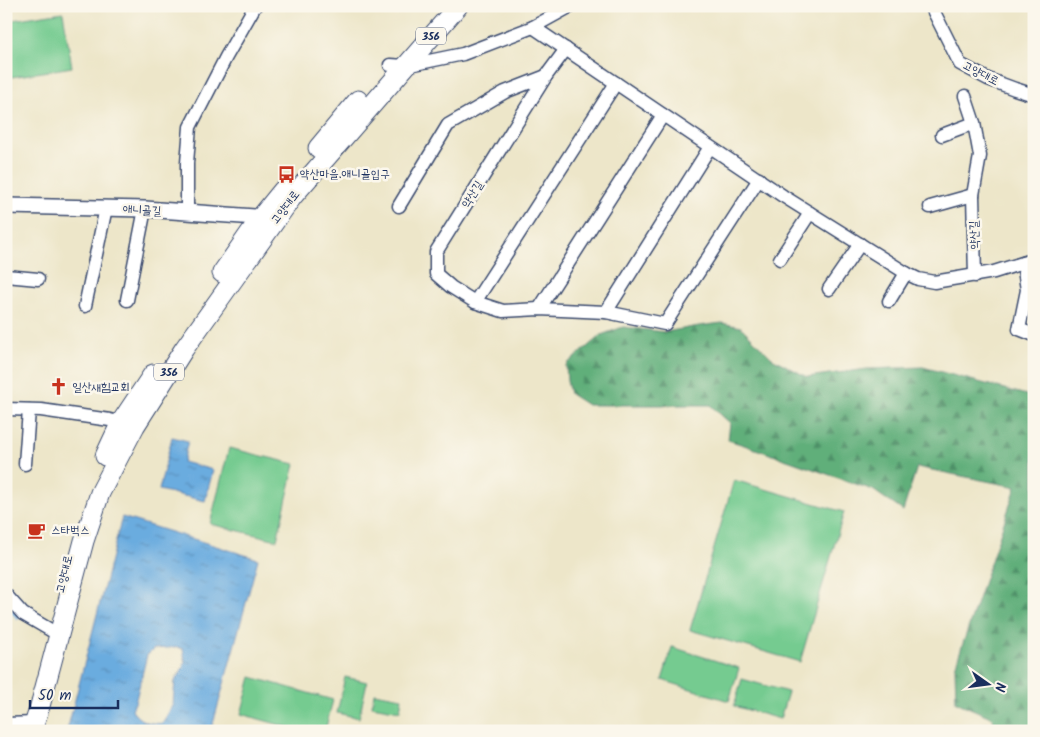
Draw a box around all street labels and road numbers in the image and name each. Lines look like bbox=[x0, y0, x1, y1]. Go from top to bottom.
road number: 356 bbox=[416, 28, 446, 44]
street label: 고양대로 bbox=[959, 56, 1002, 91]
street label: 약산길 bbox=[457, 177, 488, 212]
street label: 고양대로 bbox=[266, 186, 305, 228]
street label: 애니골길 bbox=[122, 200, 162, 221]
street label: 약산길 bbox=[964, 220, 984, 250]
road number: 356 bbox=[154, 364, 184, 381]
street label: 고양대로 bbox=[51, 553, 78, 595]

